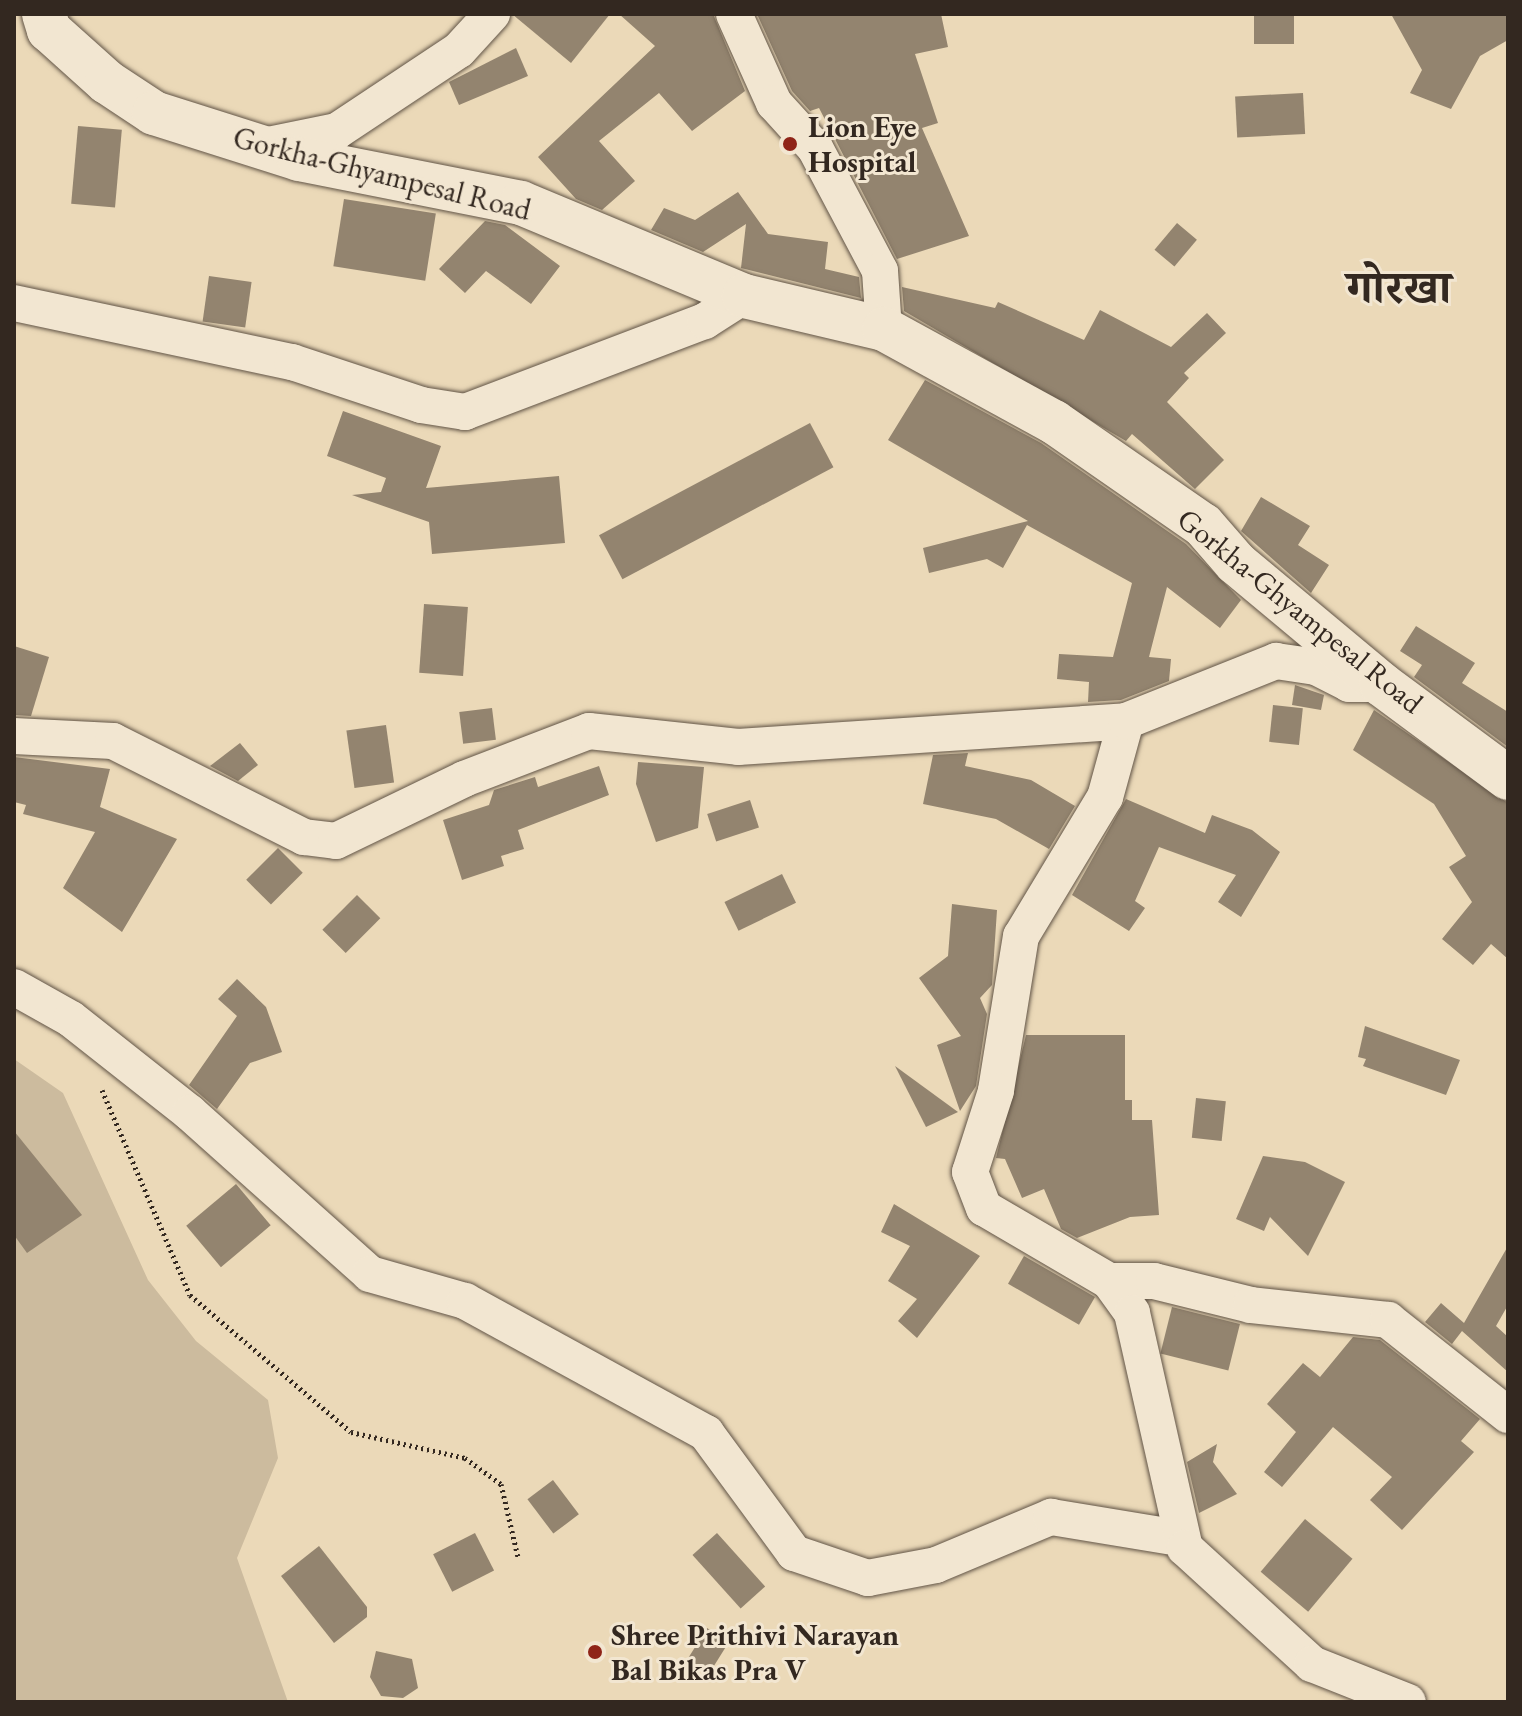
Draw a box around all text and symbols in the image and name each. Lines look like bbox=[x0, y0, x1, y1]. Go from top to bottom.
place label: Lion Eye Hospital bbox=[808, 109, 916, 180]
street label: Gorkha-Ghyampesal Road bbox=[229, 120, 535, 228]
marker: Lion Eye Hospital bbox=[779, 133, 801, 155]
district label: गोरखा bbox=[1347, 259, 1451, 315]
street label: Gorkha-Ghyampesal Road bbox=[1170, 501, 1430, 721]
place label: Shree Prithivi Narayan Bal Bikas Pra V bbox=[611, 1617, 899, 1688]
marker: Shree Prithivi Narayan Bal Bikas Pra V bbox=[586, 1643, 604, 1661]

